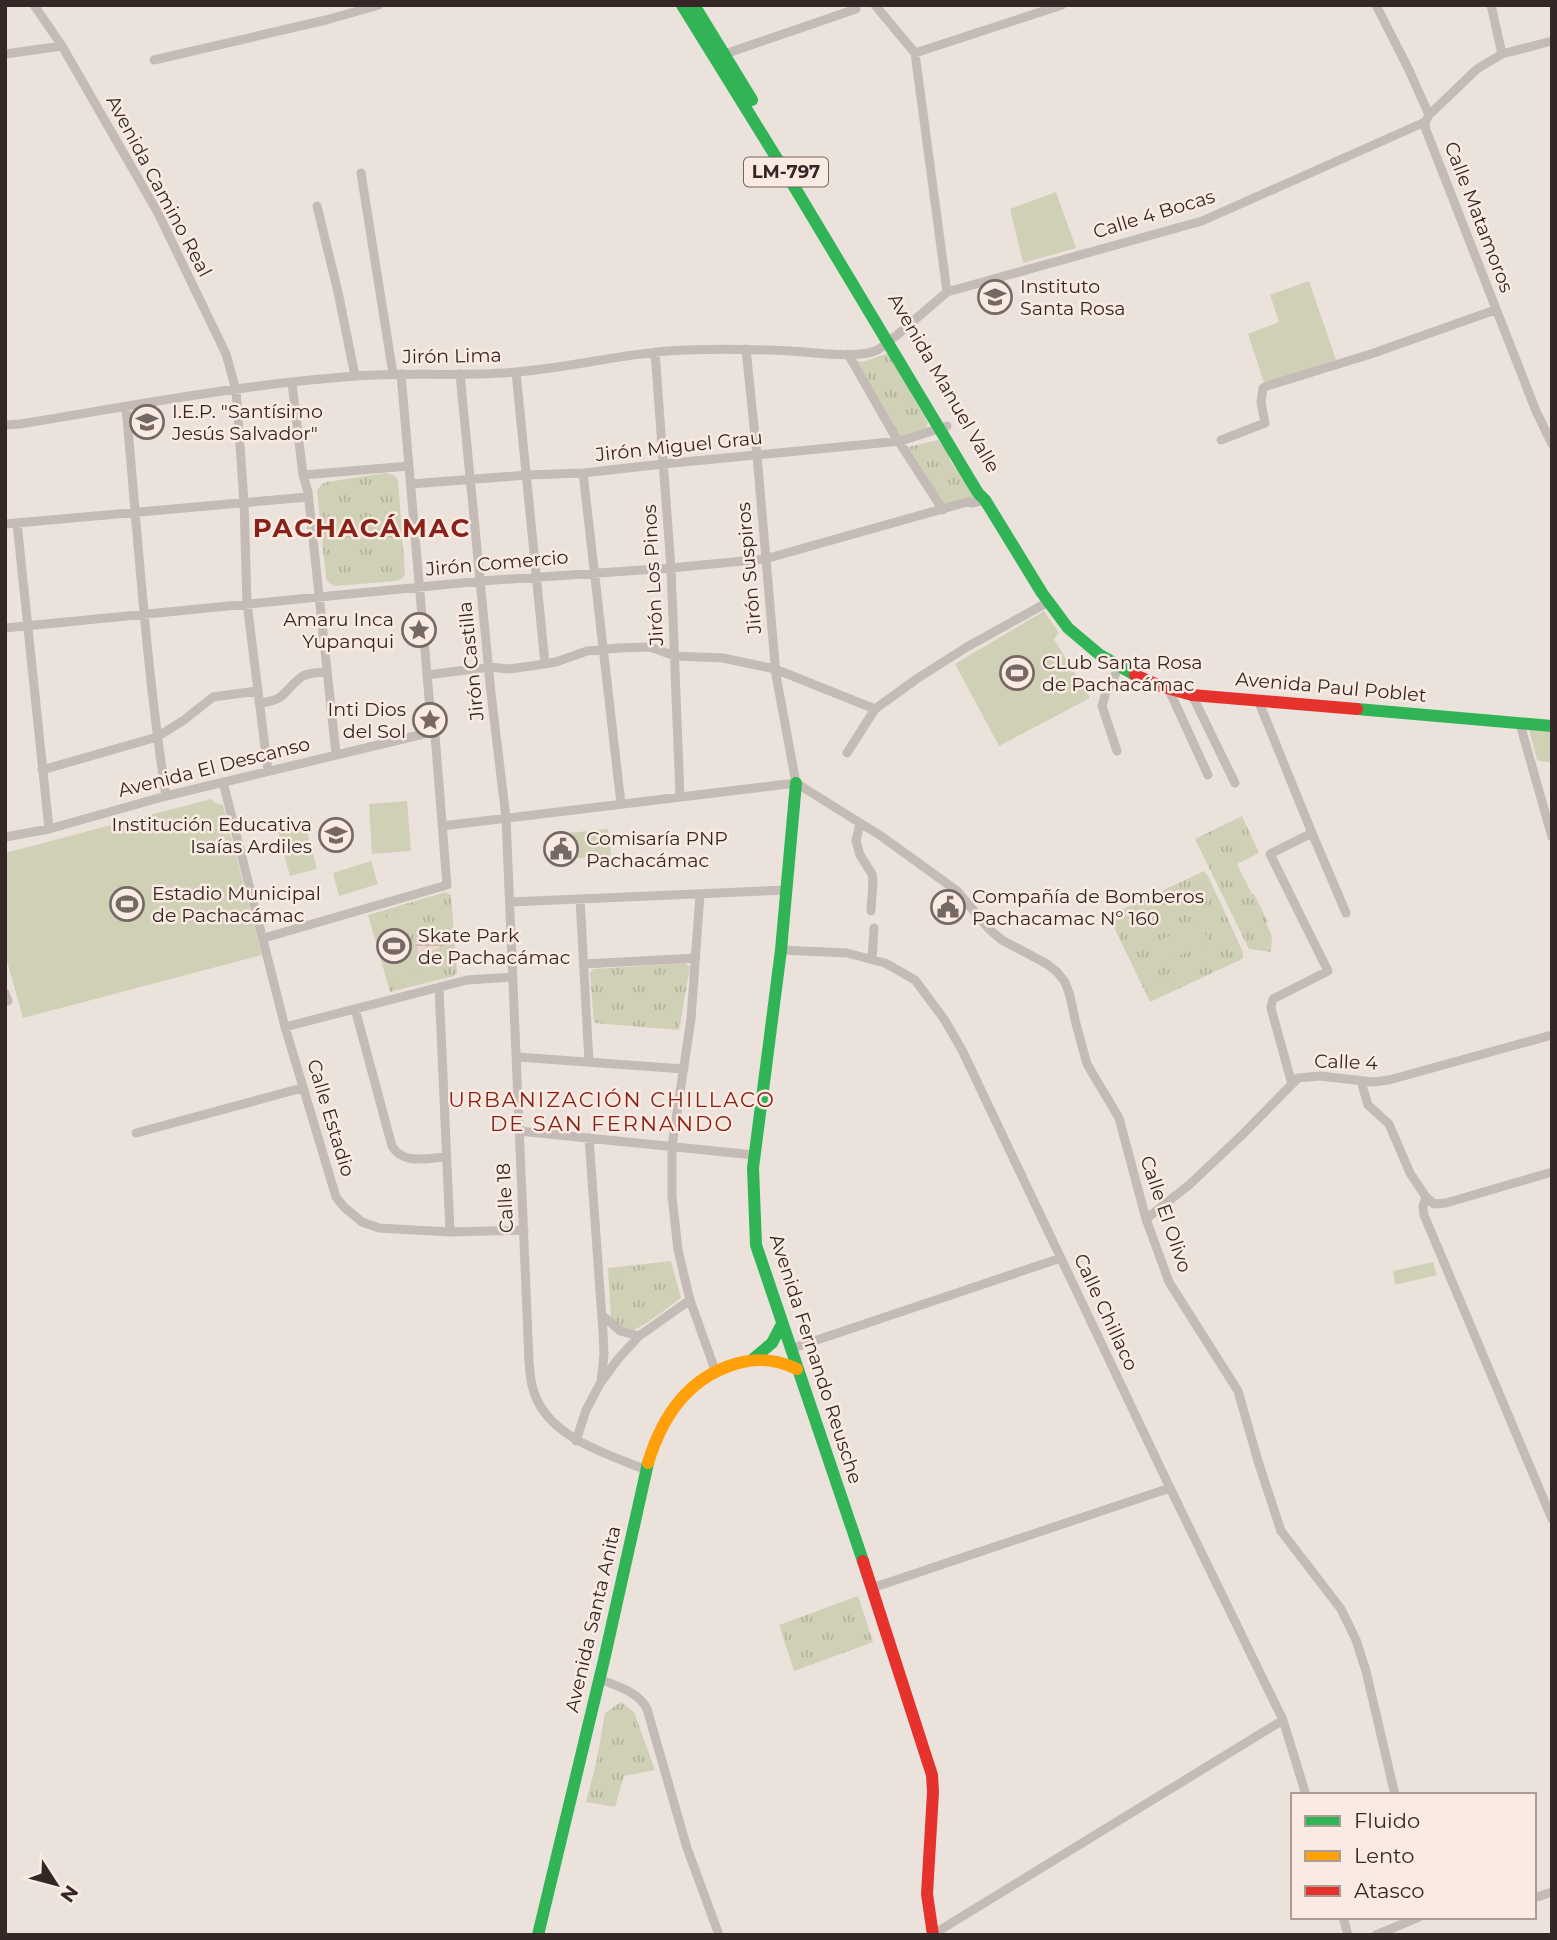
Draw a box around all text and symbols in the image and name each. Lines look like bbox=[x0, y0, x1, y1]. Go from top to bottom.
street label: Avenida Camino Real bbox=[101, 91, 217, 281]
street label: Calle Matamoros bbox=[1440, 138, 1518, 296]
road number: LM-797 bbox=[744, 158, 828, 187]
street label: Calle 4 Bocas bbox=[1090, 185, 1218, 243]
place label: Instituto Santa Rosa bbox=[1020, 275, 1125, 320]
school or university icon: Instituto Santa Rosa bbox=[976, 278, 1014, 316]
street label: Avenida Manuel Valle bbox=[883, 289, 1005, 477]
street label: Jirón Lima bbox=[401, 344, 502, 368]
place label: I.E.P. "Santísimo Jesús Salvador" bbox=[171, 400, 323, 445]
school or university icon: I.E.P. "Santísimo Jesús Salvador" bbox=[128, 403, 166, 441]
street label: Jirón Miguel Grau bbox=[593, 426, 764, 466]
street label: Jirón Suspiros bbox=[732, 501, 766, 636]
street label: Jirón Los Pinos bbox=[638, 504, 668, 647]
district label: PACHACÁMAC bbox=[253, 512, 471, 544]
street label: Jirón Comercio bbox=[424, 545, 569, 581]
street label: Jirón Castilla bbox=[453, 600, 489, 723]
place label: Amaru Inca Yupanqui bbox=[283, 608, 394, 653]
place icon: Amaru Inca Yupanqui bbox=[400, 611, 438, 649]
place label: CLub Santa Rosa de Pachacámac bbox=[1042, 651, 1203, 696]
sports icon: CLub Santa Rosa de Pachacámac bbox=[998, 654, 1036, 692]
street label: Avenida Paul Poblet bbox=[1235, 667, 1428, 707]
place label: Inti Dios del Sol bbox=[328, 698, 406, 743]
place icon: Inti Dios del Sol bbox=[411, 701, 449, 739]
street label: Avenida El Descanso bbox=[116, 732, 312, 802]
place label: Institución Educativa Isaías Ardiles bbox=[112, 813, 312, 858]
school or university icon: Institución Educativa Isaías Ardiles bbox=[317, 816, 355, 854]
place label: Comisaría PNP Pachacámac bbox=[586, 827, 728, 872]
public building icon: Comisaría PNP Pachacámac bbox=[542, 830, 580, 868]
place label: Estadio Municipal de Pachacámac bbox=[152, 882, 321, 927]
sports icon: Estadio Municipal de Pachacámac bbox=[108, 885, 146, 923]
place label: Compañía de Bomberos Pachacamac Nº 160 bbox=[972, 885, 1204, 930]
public building icon: Compañía de Bomberos Pachacamac Nº 160 bbox=[929, 888, 967, 926]
place label: Skate Park de Pachacámac bbox=[418, 924, 570, 969]
sports icon: Skate Park de Pachacámac bbox=[375, 927, 413, 965]
street label: Calle 4 bbox=[1314, 1049, 1379, 1075]
street label: Calle Estadio bbox=[302, 1057, 360, 1180]
district label: URBANIZACIÓN CHILLACO DE SAN FERNANDO bbox=[448, 1087, 776, 1136]
street label: Calle El Olivo bbox=[1135, 1153, 1197, 1276]
street label: Calle 18 bbox=[492, 1162, 518, 1234]
street label: Avenida Fernando Reusche bbox=[765, 1231, 867, 1487]
street label: Calle Chillaco bbox=[1069, 1250, 1143, 1374]
street label: Avenida Santa Anita bbox=[560, 1523, 626, 1715]
legend bbox=[1291, 1793, 1536, 1919]
text: Fluido bbox=[1354, 1808, 1420, 1833]
text: Lento bbox=[1354, 1843, 1414, 1868]
north arrow bbox=[21, 1849, 91, 1919]
text: Atasco bbox=[1354, 1878, 1425, 1903]
text: N bbox=[56, 1881, 83, 1907]

